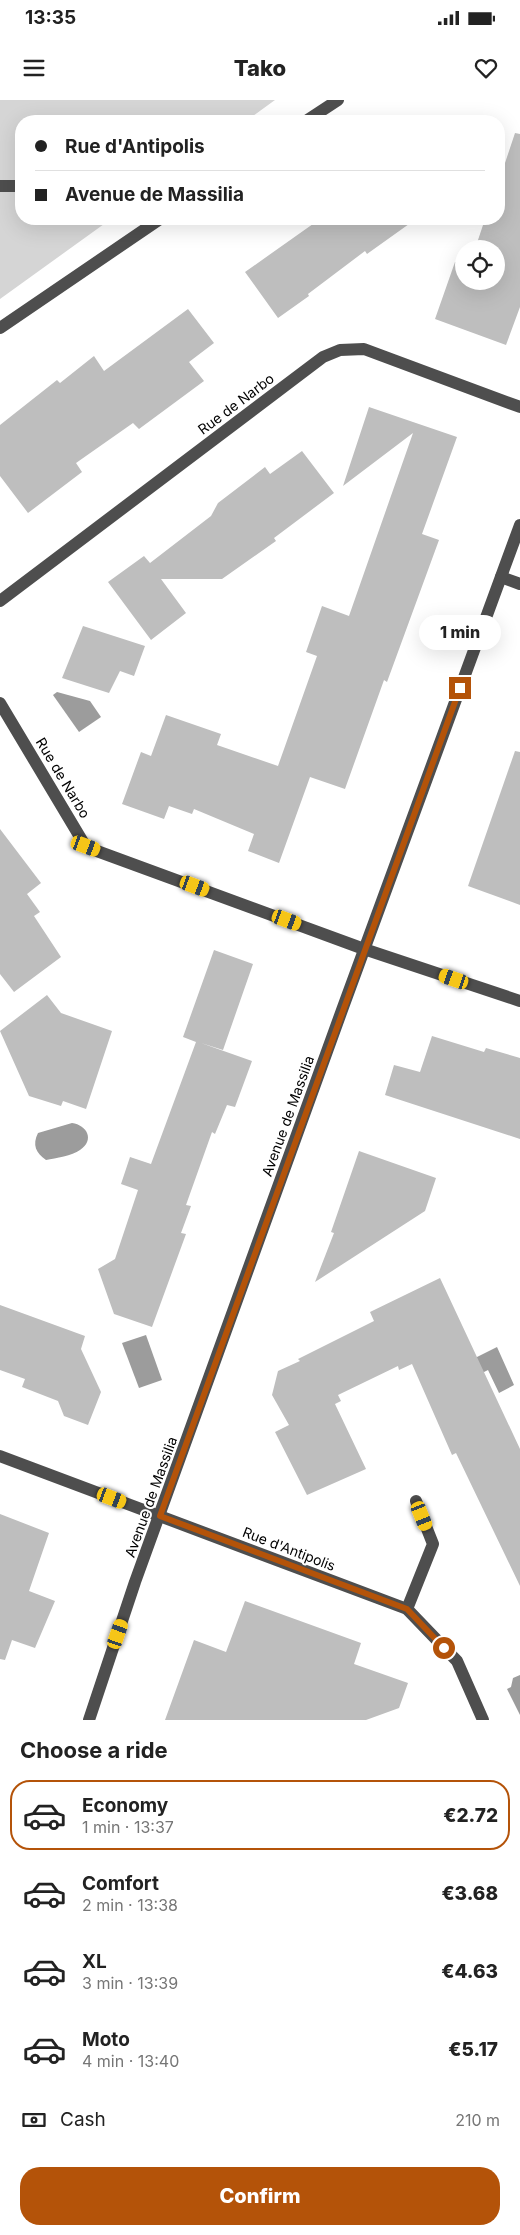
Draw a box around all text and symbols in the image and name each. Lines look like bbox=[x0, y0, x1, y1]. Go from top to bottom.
text: 13:35 bbox=[25, 6, 76, 29]
icon: menu bbox=[20, 54, 48, 82]
icon: heart bbox=[472, 54, 500, 82]
text: Tako bbox=[234, 55, 286, 81]
text: Rue d'Antipolis bbox=[65, 135, 205, 158]
text: Avenue de Massilia bbox=[65, 183, 244, 206]
map controls bbox=[455, 240, 505, 290]
button: locate bbox=[455, 240, 505, 290]
street label: Rue de Narbo bbox=[194, 369, 277, 438]
callout: 1 min bbox=[419, 616, 501, 650]
text: 1 min bbox=[440, 622, 480, 642]
route end bbox=[449, 677, 471, 699]
street label: Rue de Narbo bbox=[33, 734, 94, 821]
car bbox=[69, 834, 102, 858]
car bbox=[178, 874, 211, 898]
car bbox=[270, 908, 303, 932]
car bbox=[437, 967, 470, 991]
street label: Avenue de Massilia bbox=[258, 1053, 317, 1178]
street label: Avenue de Massilia bbox=[121, 1434, 180, 1559]
car bbox=[95, 1486, 128, 1510]
car bbox=[409, 1499, 434, 1533]
street label: Rue d'Antipolis bbox=[240, 1523, 338, 1574]
car bbox=[106, 1617, 129, 1651]
route start bbox=[433, 1637, 455, 1659]
text: Choose a ride bbox=[20, 1737, 168, 1763]
icon: car bbox=[22, 1793, 67, 1838]
text: Economy bbox=[82, 1794, 168, 1817]
text: €2.72 bbox=[443, 1804, 498, 1827]
text: 1 min · 13:37 bbox=[82, 1817, 174, 1837]
icon: car bbox=[22, 1871, 67, 1916]
text: Comfort bbox=[82, 1872, 159, 1895]
text: €3.68 bbox=[441, 1882, 498, 1905]
text: 2 min · 13:38 bbox=[82, 1895, 178, 1915]
icon: car bbox=[22, 1949, 67, 1994]
text: XL bbox=[82, 1950, 107, 1973]
text: €4.63 bbox=[441, 1960, 498, 1983]
text: 3 min · 13:39 bbox=[82, 1973, 178, 1993]
icon: car bbox=[22, 2027, 67, 2072]
text: Moto bbox=[82, 2028, 130, 2051]
text: €5.17 bbox=[448, 2038, 498, 2061]
text: 4 min · 13:40 bbox=[82, 2051, 179, 2071]
icon: cash bbox=[20, 2106, 48, 2134]
text: Cash bbox=[60, 2108, 106, 2131]
text: 210 m bbox=[455, 2110, 500, 2130]
button: Confirm bbox=[20, 2167, 500, 2225]

